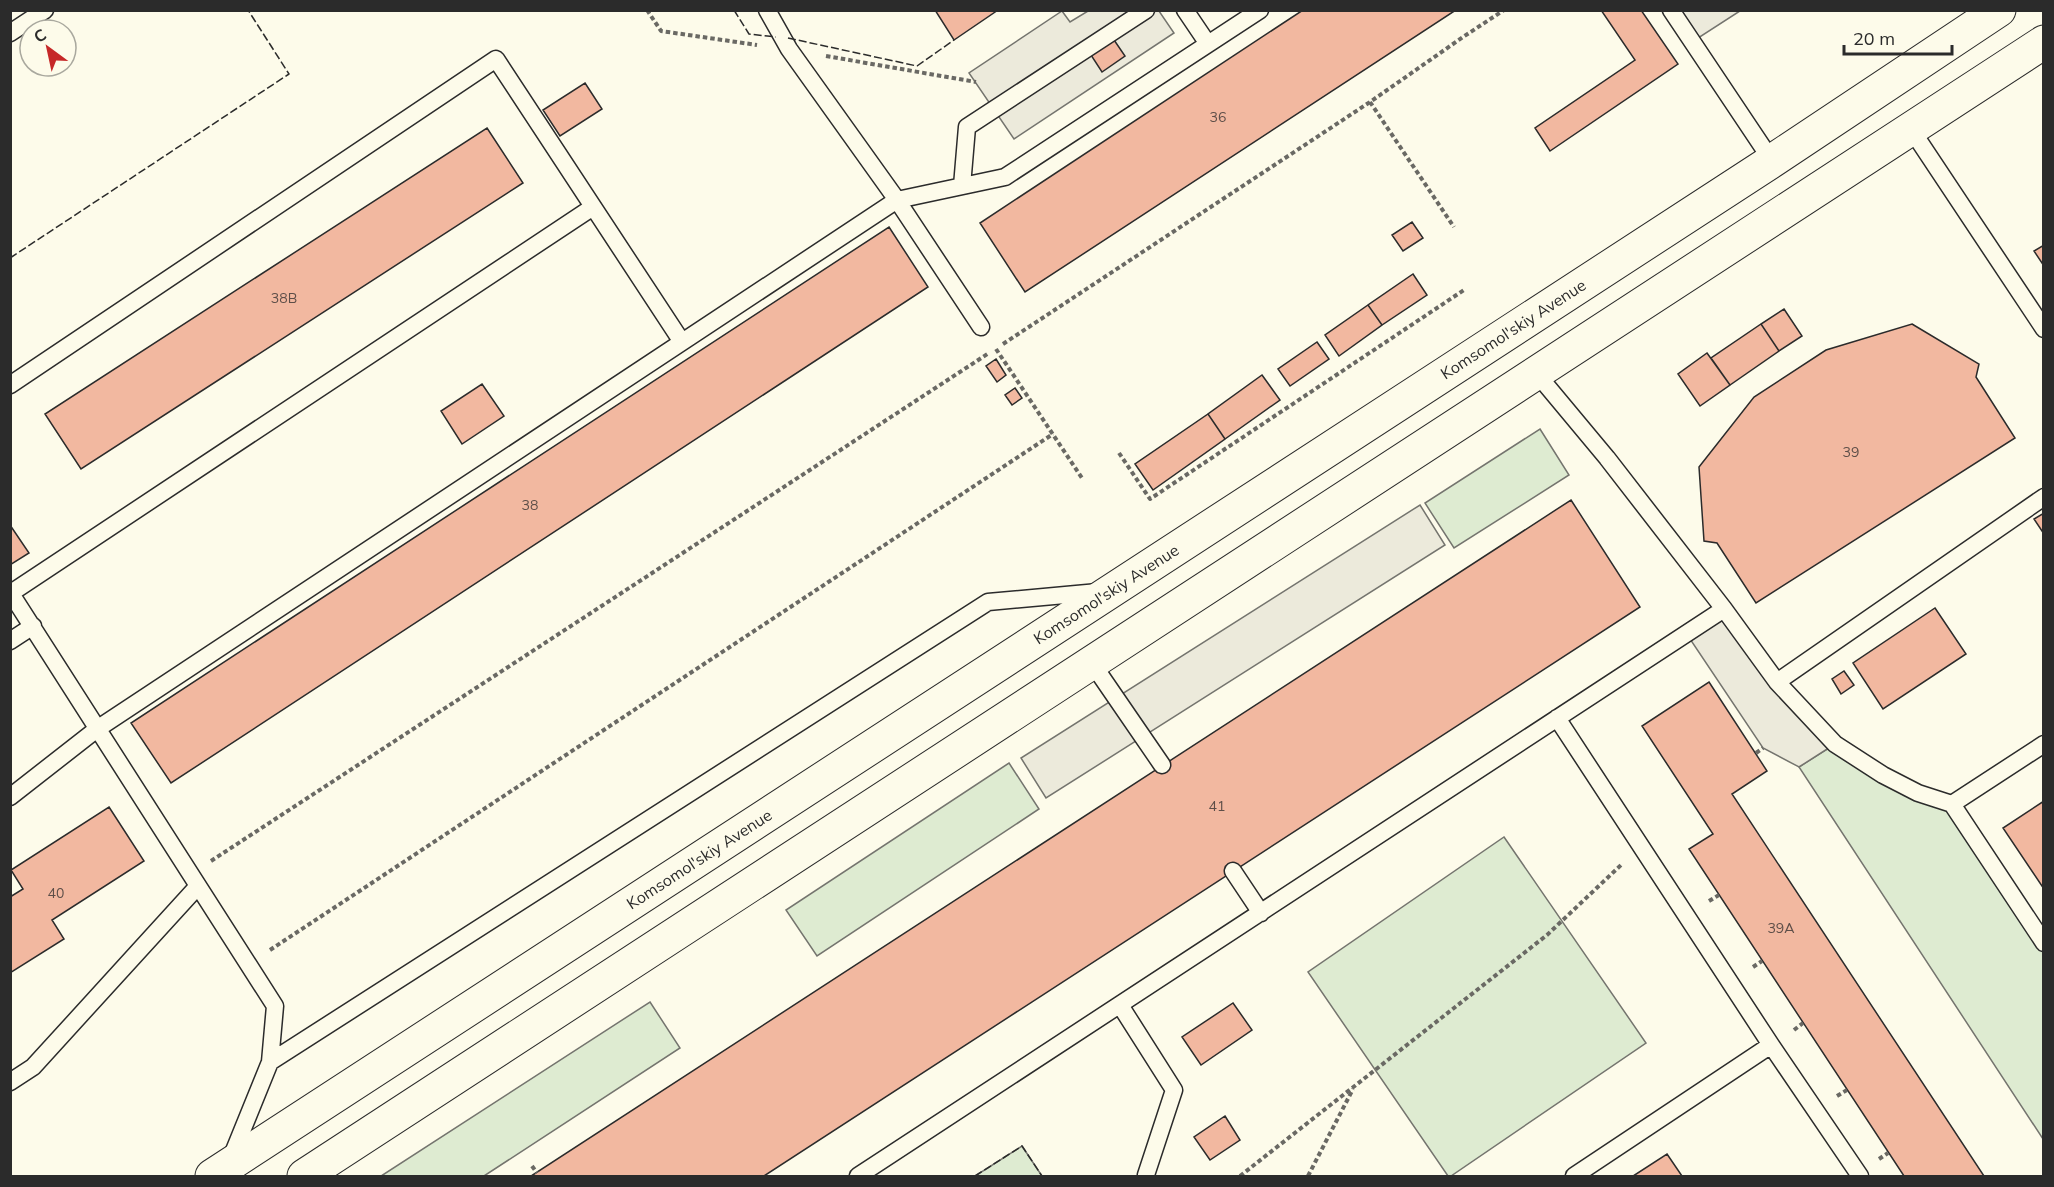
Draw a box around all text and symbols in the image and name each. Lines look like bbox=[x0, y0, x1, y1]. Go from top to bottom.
north arrow bbox=[18, 18, 78, 78]
scale bar bbox=[1844, 18, 1952, 56]
text: С bbox=[30, 24, 50, 47]
text: 20 m bbox=[1853, 27, 1895, 50]
house number: 36 bbox=[1210, 108, 1226, 126]
street label: Komsomol'skiy Avenue bbox=[1437, 275, 1589, 383]
house number: 38В bbox=[271, 289, 297, 307]
house number: 39 bbox=[1843, 443, 1859, 461]
house number: 38 bbox=[522, 496, 538, 514]
street label: Komsomol'skiy Avenue bbox=[1030, 540, 1182, 648]
house number: 41 bbox=[1209, 797, 1225, 815]
street label: Komsomol'skiy Avenue bbox=[623, 805, 775, 913]
house number: 40 bbox=[48, 884, 64, 902]
house number: 39А bbox=[1767, 919, 1795, 937]

